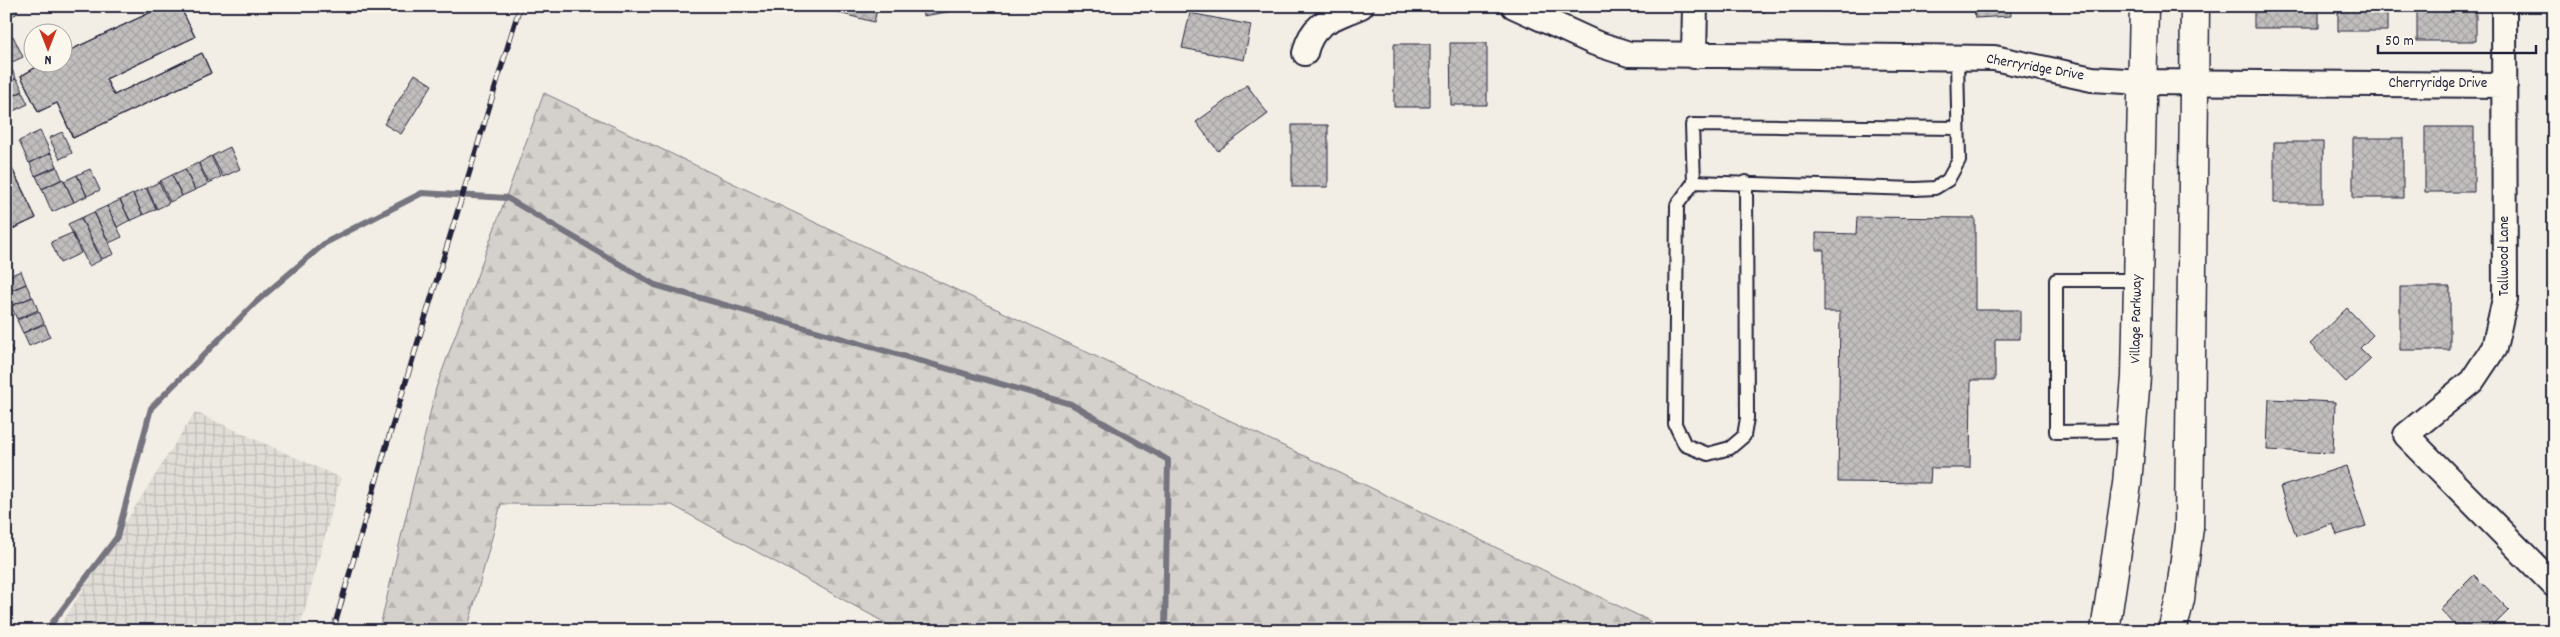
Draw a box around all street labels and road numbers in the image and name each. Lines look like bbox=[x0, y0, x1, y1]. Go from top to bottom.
street label: Cherryridge Drive bbox=[1984, 49, 2086, 87]
street label: Cherryridge Drive bbox=[2389, 73, 2488, 95]
street label: Tallwood Lane bbox=[2494, 215, 2516, 296]
street label: Village Parkway bbox=[2125, 273, 2149, 364]

